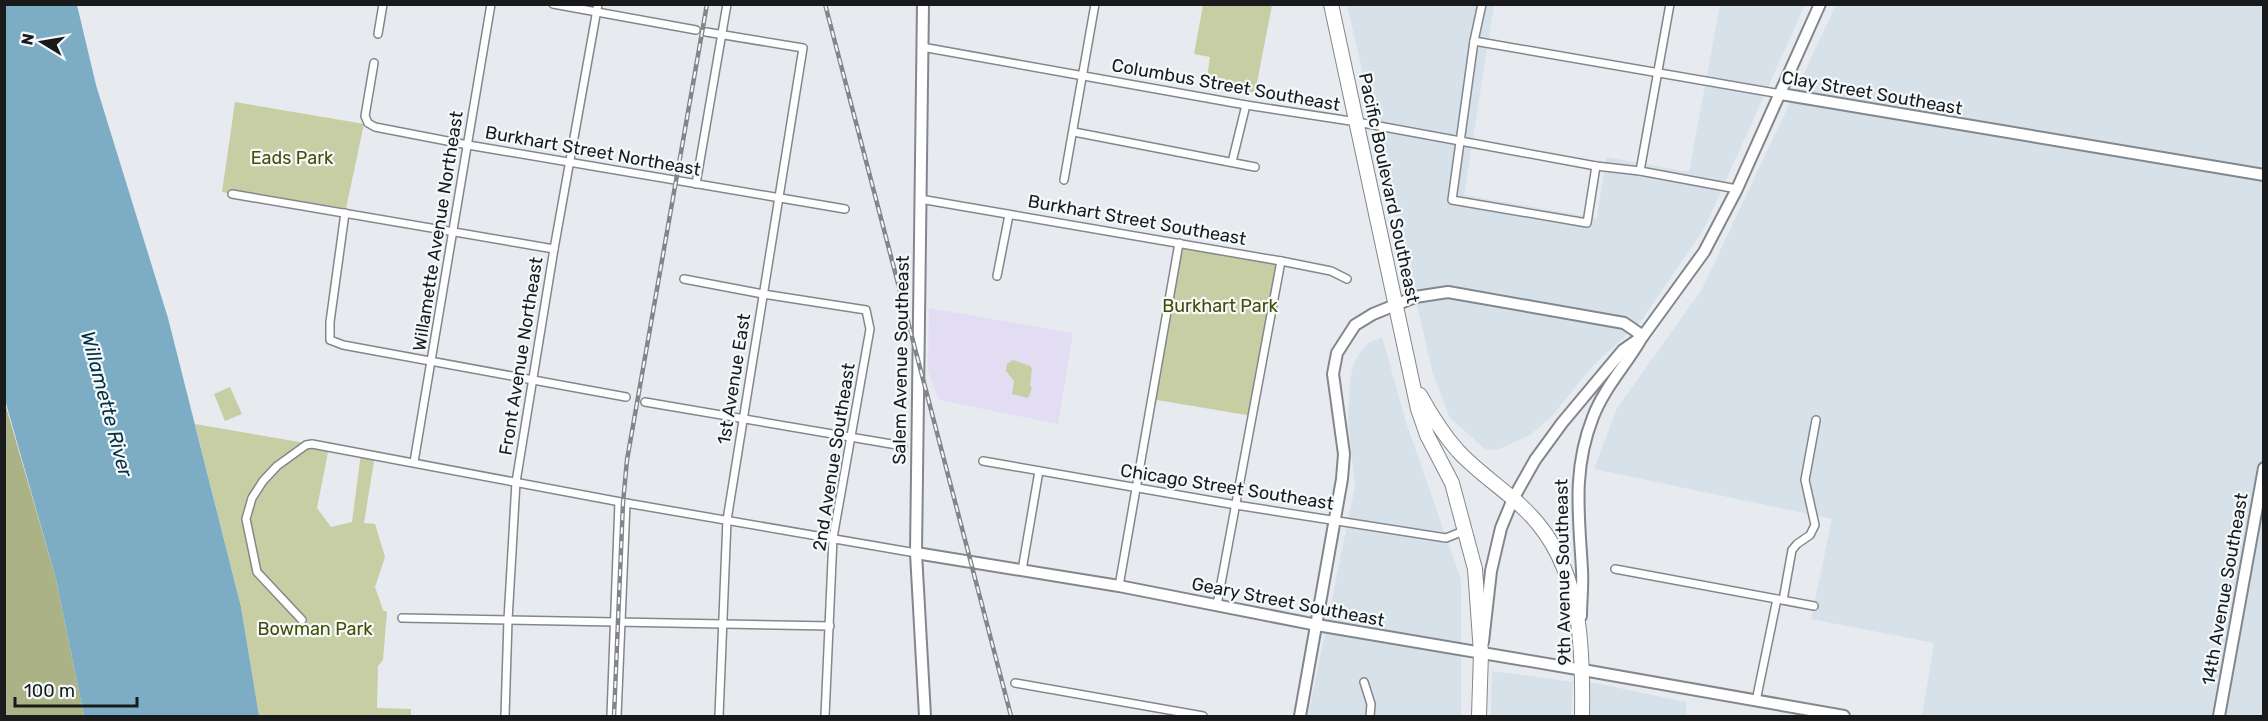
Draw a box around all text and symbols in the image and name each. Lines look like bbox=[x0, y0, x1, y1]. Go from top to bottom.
north arrow bbox=[12, 12, 72, 72]
text: N bbox=[17, 32, 38, 47]
street label: Columbus Street Southeast bbox=[1110, 54, 1342, 116]
street label: Clay Street Southeast bbox=[1780, 66, 1964, 120]
street label: Pacific Boulevard Southeast bbox=[1354, 71, 1424, 305]
street label: Willamette Avenue Northeast bbox=[408, 109, 468, 353]
street label: Burkhart Street Northeast bbox=[483, 121, 703, 181]
park label: Eads Park bbox=[251, 147, 334, 169]
street label: Burkhart Street Southeast bbox=[1026, 190, 1248, 250]
street label: Front Avenue Northeast bbox=[494, 255, 548, 457]
street label: Salem Avenue Southeast bbox=[888, 255, 914, 465]
park label: Burkhart Park bbox=[1162, 295, 1279, 317]
street label: 1st Avenue East bbox=[713, 312, 755, 446]
water label: Willamette River bbox=[76, 328, 138, 481]
street label: 2nd Avenue Southeast bbox=[808, 361, 860, 553]
street label: Chicago Street Southeast bbox=[1119, 459, 1335, 515]
street label: 9th Avenue Southeast bbox=[1550, 478, 1576, 666]
street label: 14th Avenue Southeast bbox=[2197, 491, 2253, 687]
street label: Geary Street Southeast bbox=[1190, 573, 1386, 631]
park label: Bowman Park bbox=[257, 618, 373, 640]
scale bar bbox=[15, 670, 136, 708]
text: 100 m bbox=[24, 680, 75, 702]

